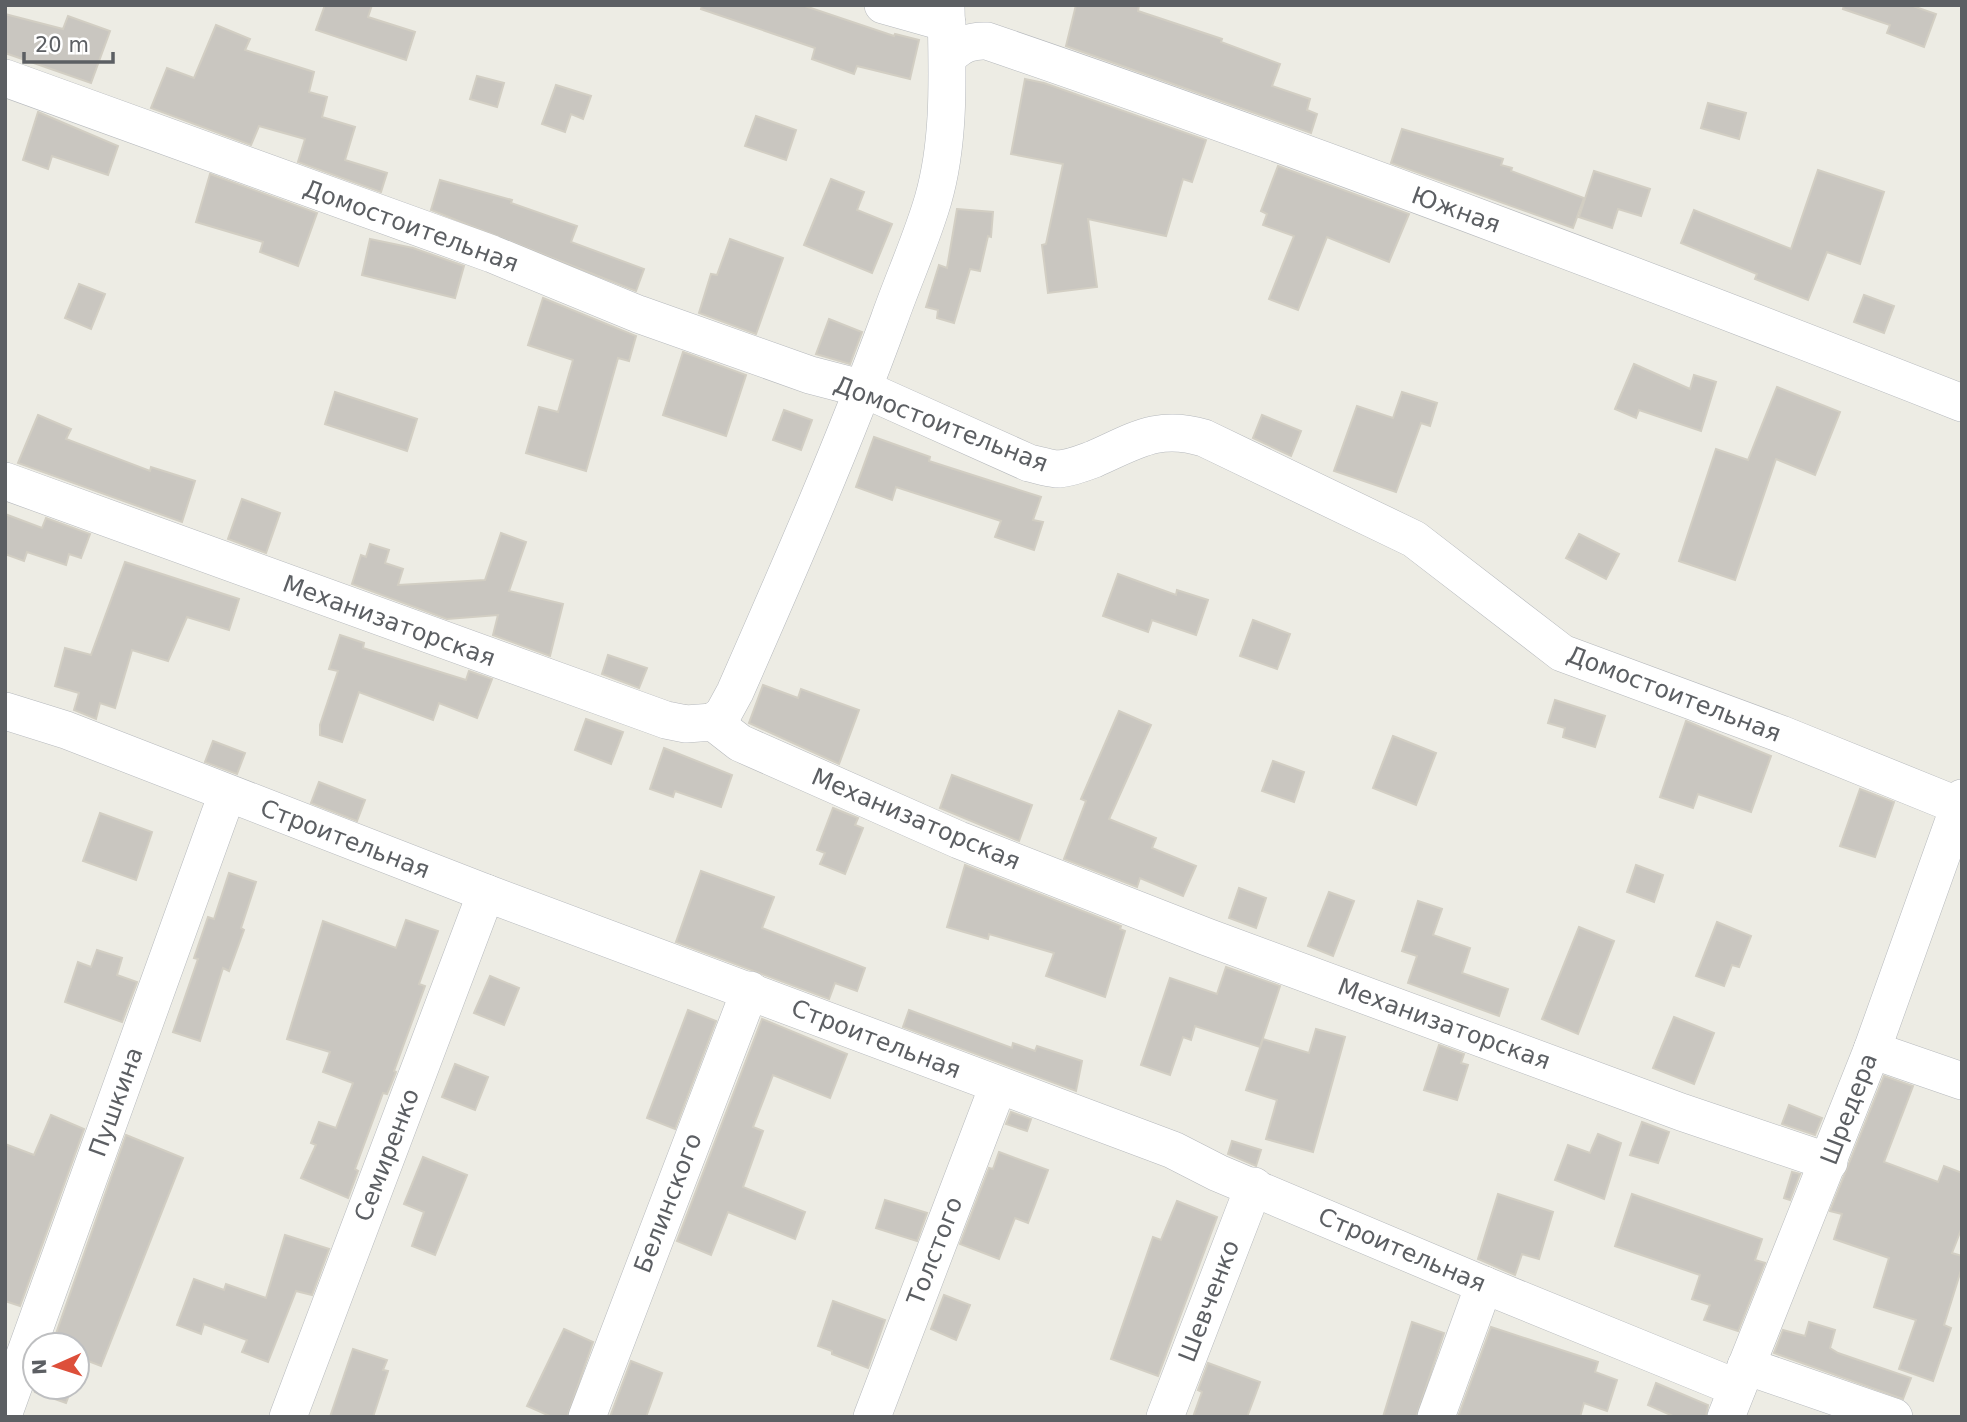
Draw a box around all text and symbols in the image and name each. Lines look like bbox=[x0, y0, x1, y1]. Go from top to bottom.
scale bar bbox=[24, 21, 114, 65]
text: 20 m bbox=[35, 33, 89, 57]
street label: Домостоительная bbox=[300, 174, 522, 278]
street label: Южная bbox=[1408, 181, 1504, 239]
street label: Домостоительная bbox=[830, 370, 1052, 478]
street label: Механизаторская bbox=[279, 570, 499, 672]
street label: Домостоительная bbox=[1563, 640, 1785, 748]
street label: Механизаторская bbox=[807, 762, 1025, 876]
street label: Строительная bbox=[256, 794, 434, 884]
street label: Механизаторская bbox=[1334, 973, 1554, 1075]
street label: Строительная bbox=[787, 994, 965, 1084]
street label: Пушкина bbox=[83, 1043, 149, 1161]
street label: Шредера bbox=[1815, 1049, 1883, 1169]
street label: Семиренко bbox=[349, 1085, 425, 1225]
street label: Белинского bbox=[628, 1129, 708, 1277]
street label: Толстого bbox=[901, 1193, 968, 1310]
street label: Строительная bbox=[1314, 1202, 1490, 1298]
street label: Шевченко bbox=[1173, 1236, 1245, 1366]
north arrow bbox=[21, 1331, 91, 1401]
text: N bbox=[28, 1358, 50, 1375]

